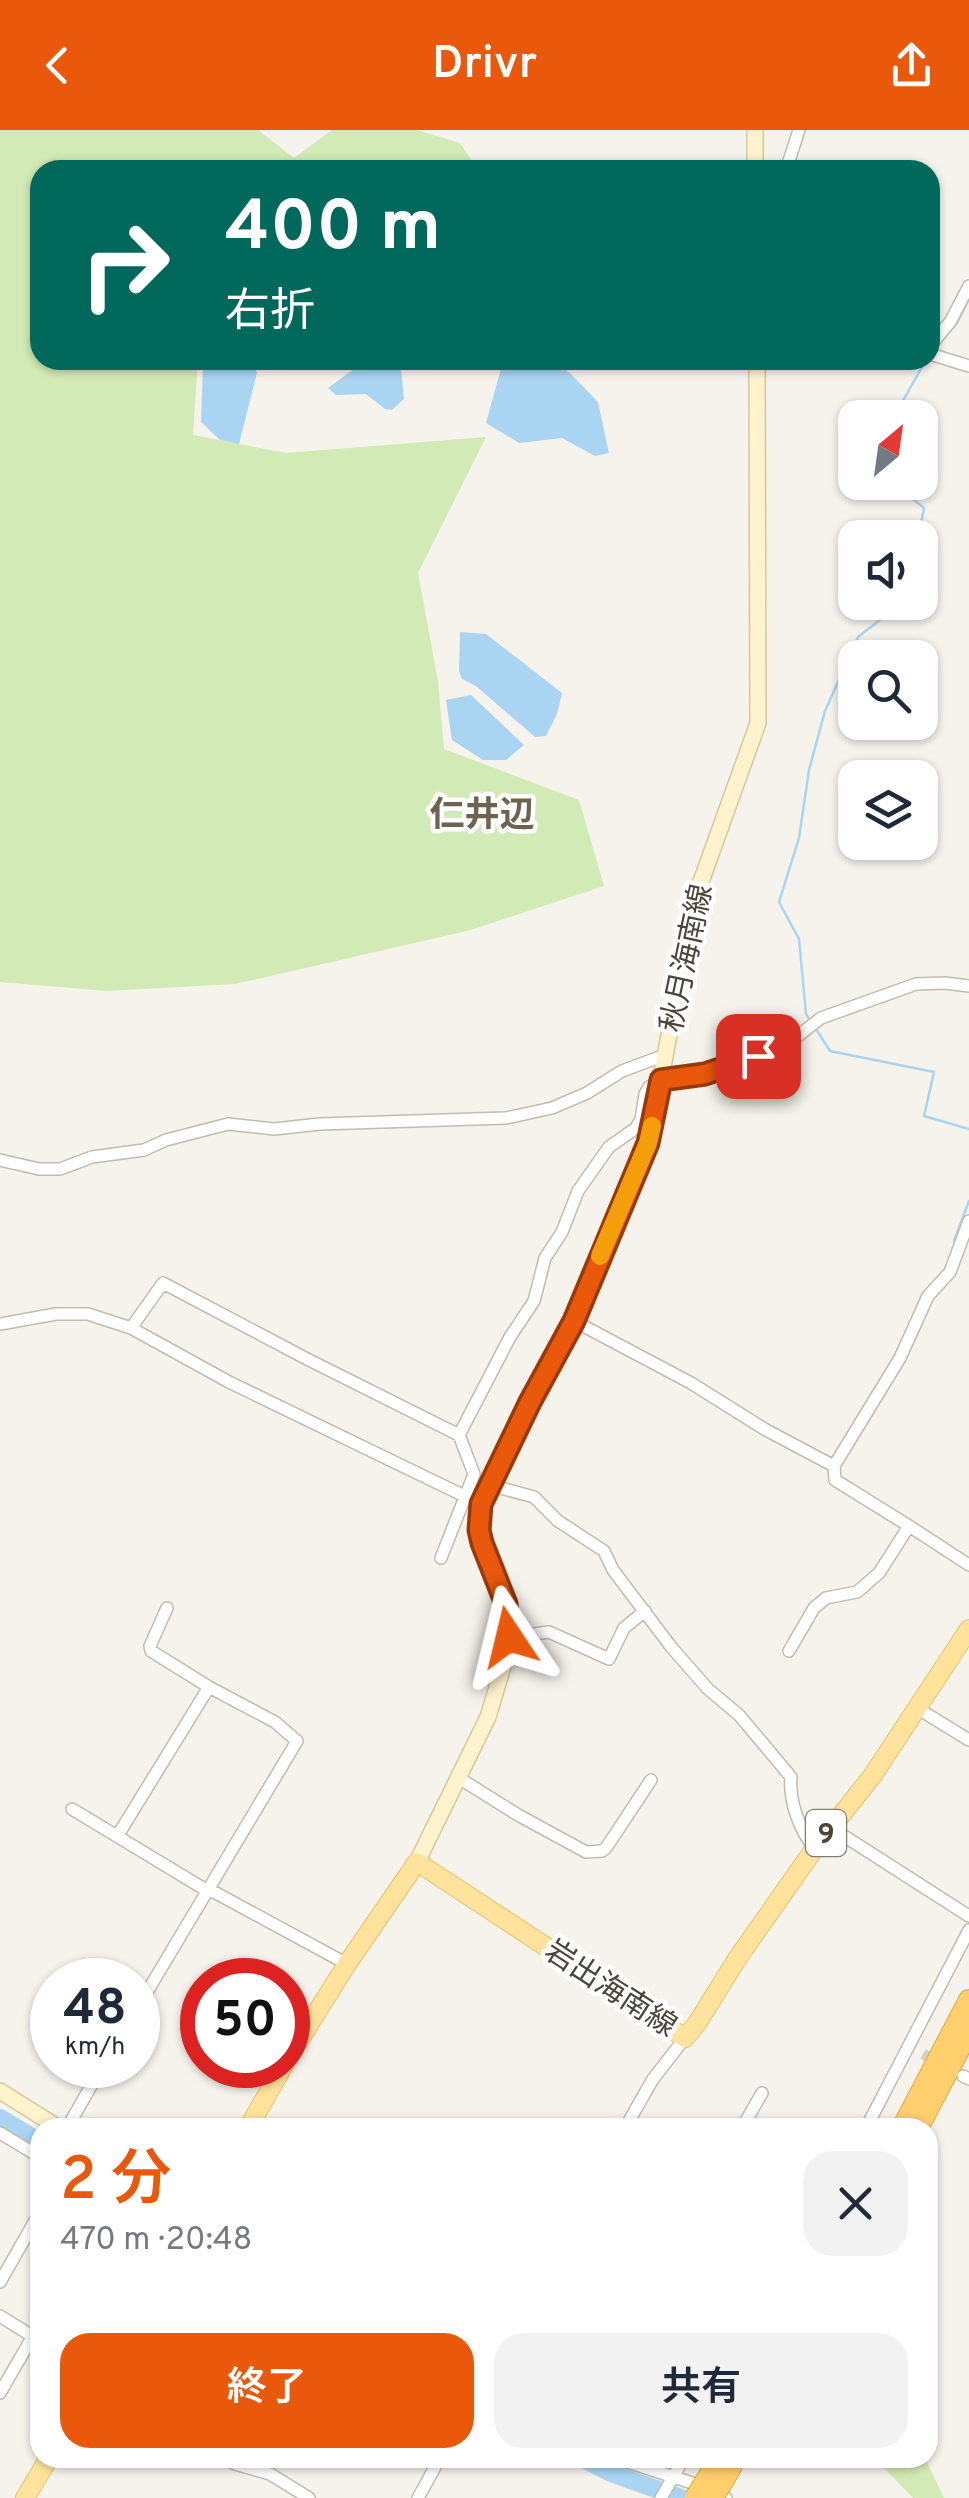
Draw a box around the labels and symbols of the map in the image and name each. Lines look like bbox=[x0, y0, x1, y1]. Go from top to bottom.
north arrow bbox=[838, 400, 938, 500]
district label: 仁井辺 bbox=[429, 795, 535, 839]
street label: 秋月海南線 bbox=[655, 881, 722, 1036]
pin bbox=[716, 1014, 801, 1099]
position arrow bbox=[457, 1585, 561, 1689]
road number: 9 bbox=[806, 1810, 846, 1856]
street label: 岩出海南線 bbox=[537, 1934, 683, 2046]
speed limit sign: 50 bbox=[180, 1958, 310, 2088]

